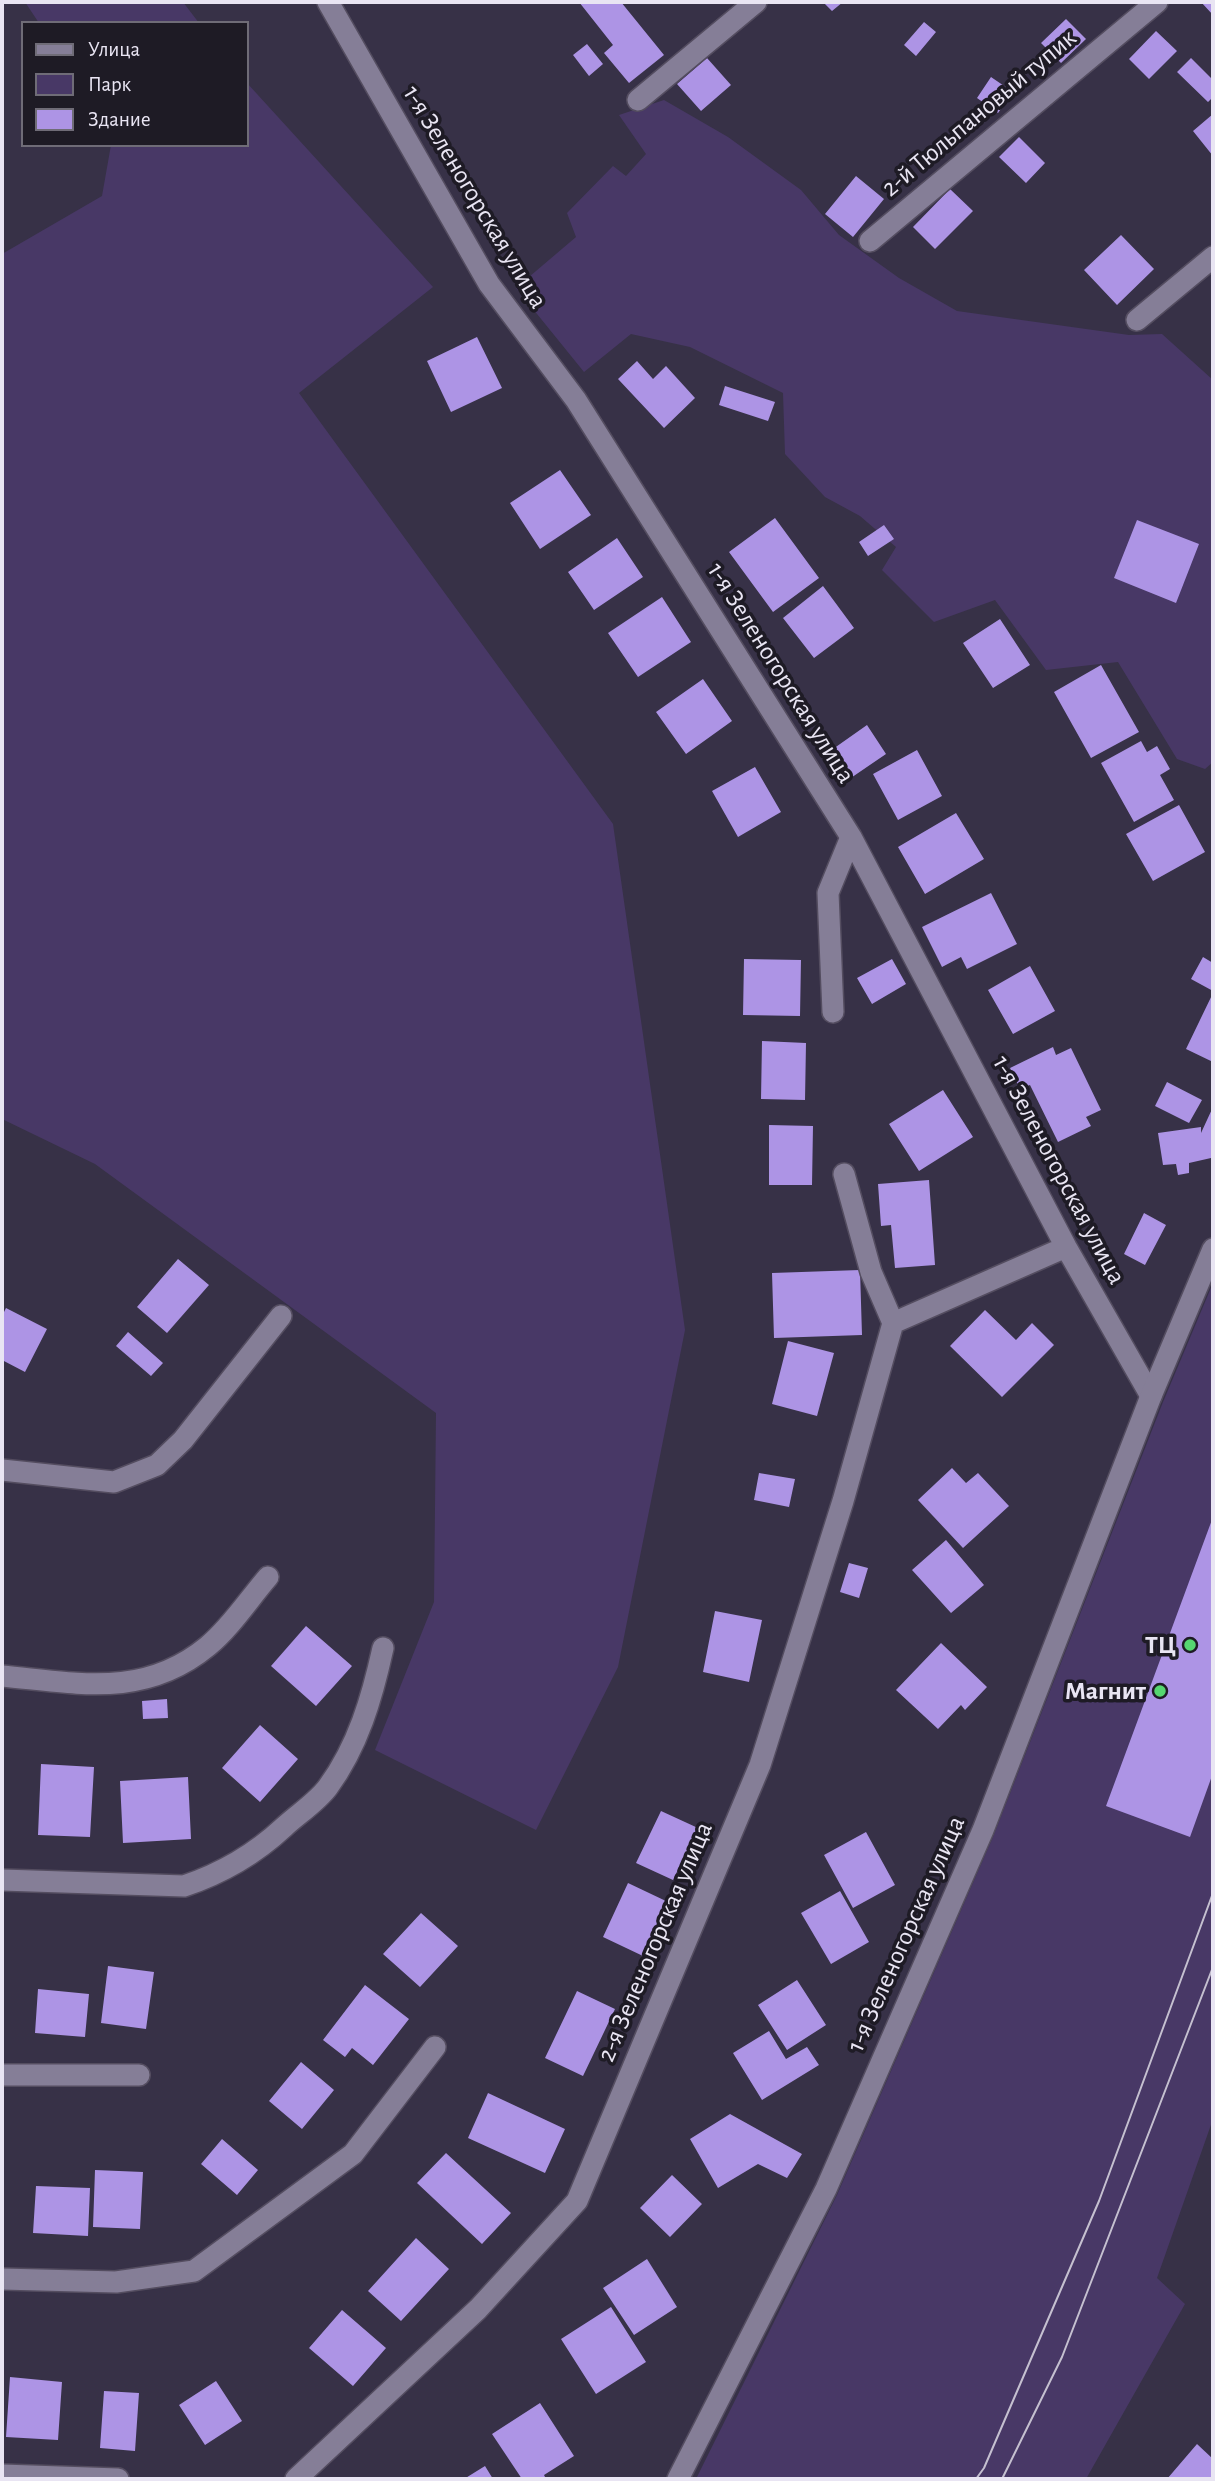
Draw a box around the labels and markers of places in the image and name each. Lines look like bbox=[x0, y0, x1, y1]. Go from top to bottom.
place label: ТЦ bbox=[1145, 1629, 1176, 1661]
marker: ТЦ bbox=[1182, 1637, 1198, 1653]
place label: Магнит bbox=[1065, 1675, 1146, 1707]
marker: Магнит bbox=[1152, 1683, 1168, 1699]

